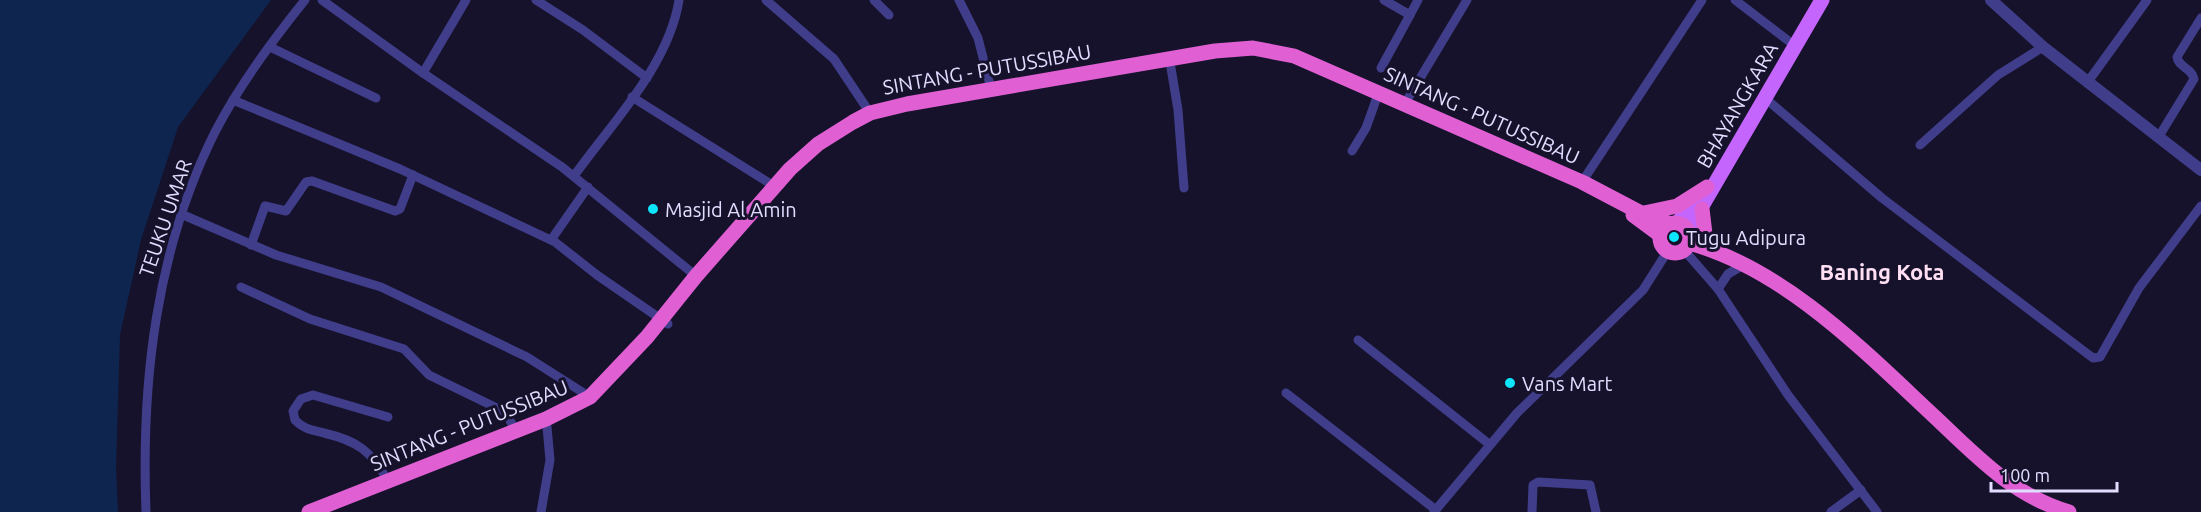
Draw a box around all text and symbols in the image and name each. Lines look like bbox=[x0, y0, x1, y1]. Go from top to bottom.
street label: BHAYANGKARA bbox=[1692, 38, 1782, 172]
street label: SINTANG - PUTUSSIBAU bbox=[881, 39, 1093, 99]
street label: SINTANG - PUTUSSIBAU bbox=[1381, 62, 1583, 168]
street label: TEUKU UMAR bbox=[134, 156, 196, 280]
place label: Masjid Al Amin bbox=[665, 198, 797, 221]
marker: Masjid Al Amin bbox=[646, 202, 660, 216]
place label: Tugu Adipura bbox=[1686, 226, 1806, 249]
marker: Tugu Adipura bbox=[1667, 230, 1681, 244]
district label: Baning Kota bbox=[1820, 259, 1944, 284]
place label: Vans Mart bbox=[1522, 372, 1613, 395]
street label: SINTANG - PUTUSSIBAU bbox=[367, 375, 571, 475]
marker: Vans Mart bbox=[1503, 376, 1517, 390]
scale bar bbox=[1991, 455, 2117, 493]
text: 100 m bbox=[2000, 465, 2050, 485]

